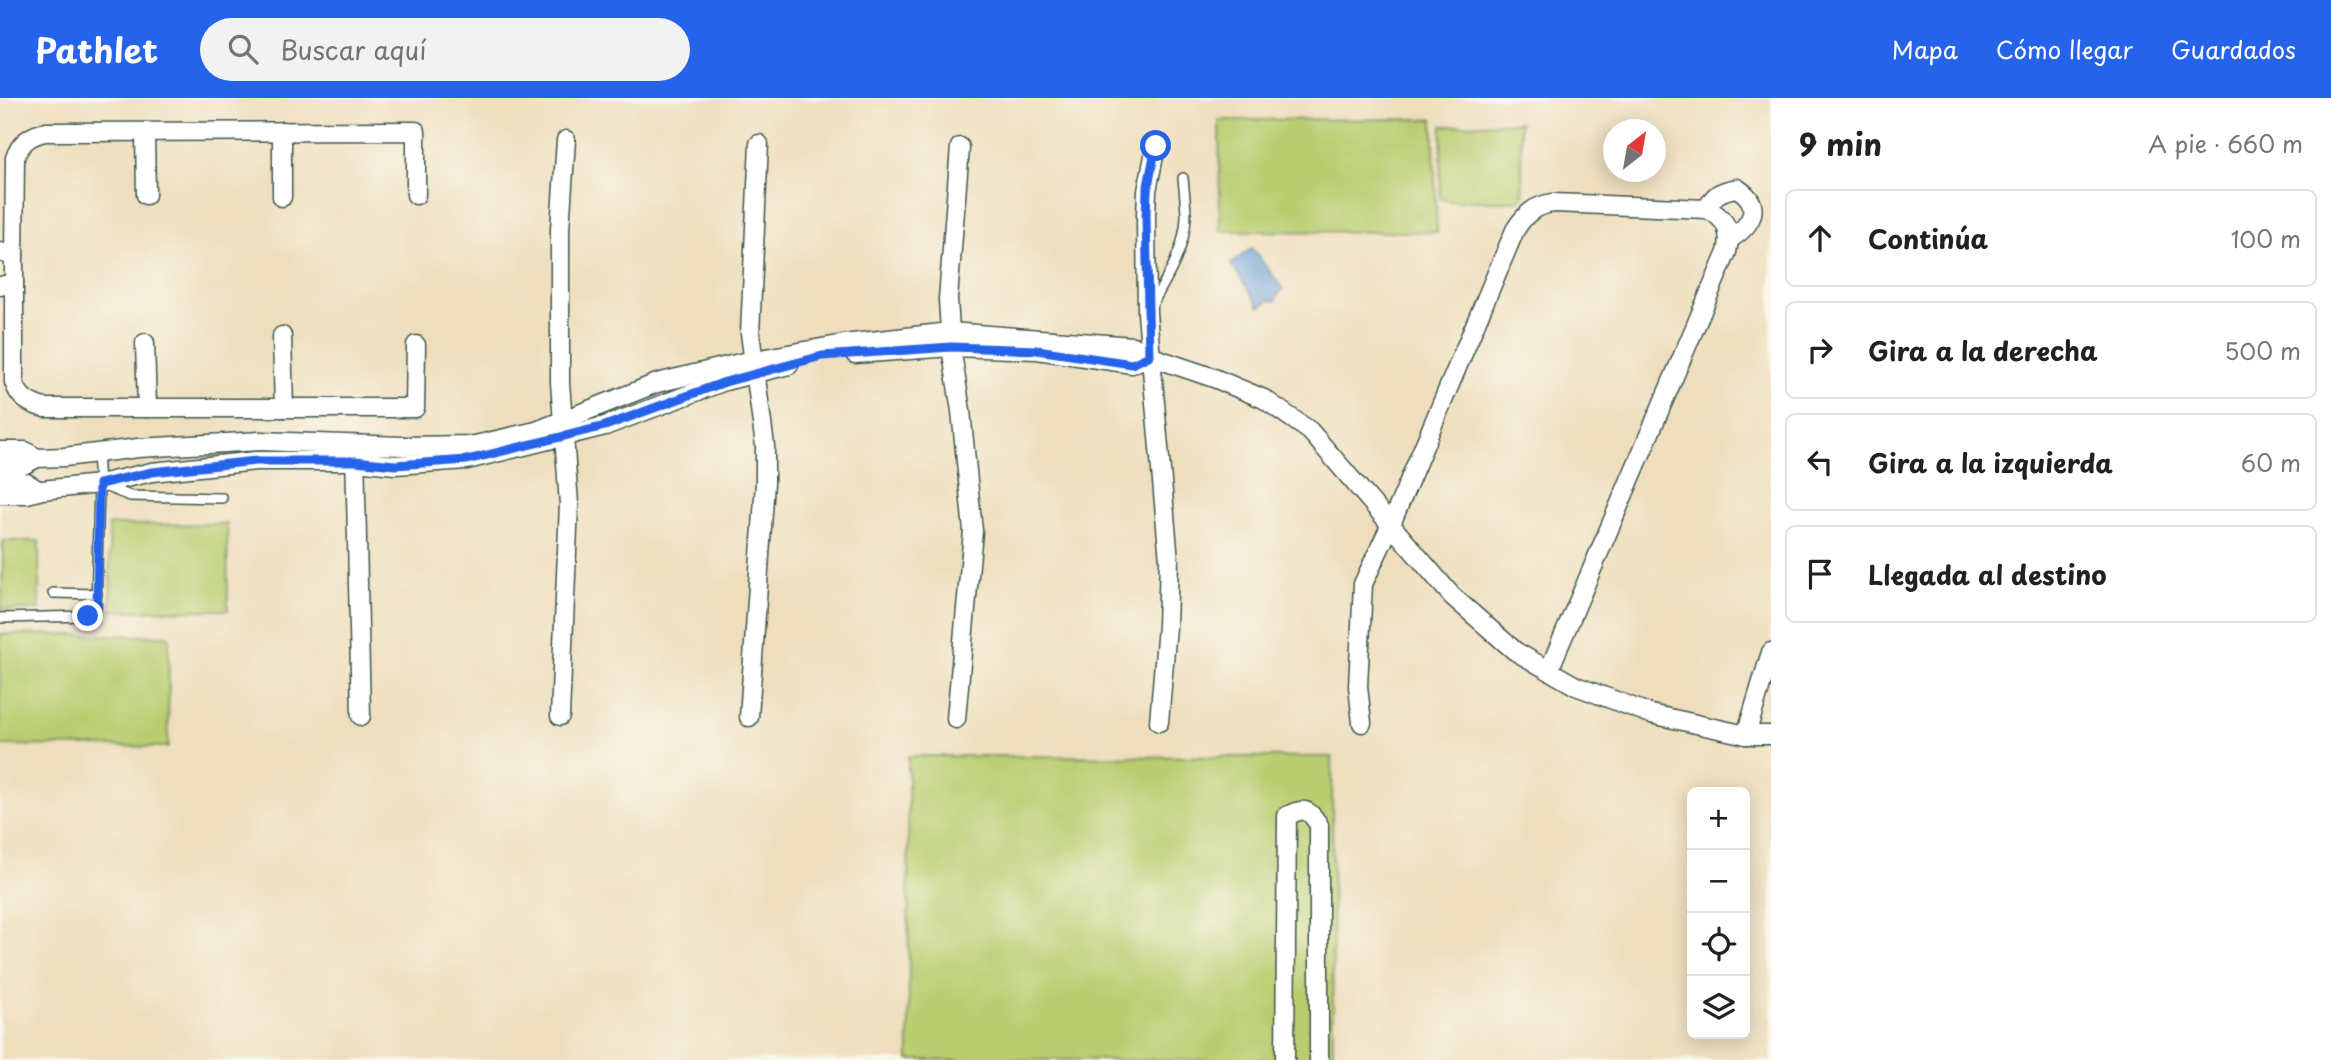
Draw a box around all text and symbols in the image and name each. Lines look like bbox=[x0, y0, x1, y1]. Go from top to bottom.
search box bbox=[200, 18, 690, 81]
text: Pathlet bbox=[35, 24, 158, 74]
icon: search bbox=[224, 30, 262, 68]
text: Buscar aquí bbox=[280, 30, 426, 69]
text: Mapa bbox=[1892, 31, 1958, 67]
text: Cómo llegar bbox=[1996, 31, 2133, 67]
text: Guardados bbox=[2171, 31, 2296, 67]
north arrow bbox=[1603, 119, 1666, 182]
text: 9 min bbox=[1799, 121, 1882, 166]
text: A pie · 660 m bbox=[2148, 126, 2303, 161]
route start bbox=[1140, 130, 1171, 161]
icon: ahead bbox=[1801, 219, 1839, 257]
text: Continúa bbox=[1868, 219, 1988, 258]
text: 100 m bbox=[2231, 221, 2301, 256]
icon: right bbox=[1801, 331, 1839, 369]
text: Gira a la derecha bbox=[1868, 331, 2098, 370]
text: 500 m bbox=[2224, 333, 2301, 368]
icon: left bbox=[1801, 443, 1839, 481]
text: Gira a la izquierda bbox=[1868, 443, 2113, 482]
text: 60 m bbox=[2241, 445, 2301, 480]
icon: arrive bbox=[1801, 555, 1839, 593]
text: Llegada al destino bbox=[1868, 555, 2107, 594]
route end bbox=[72, 600, 103, 631]
map controls bbox=[1687, 787, 1750, 1039]
button: + bbox=[1687, 787, 1750, 850]
button: − bbox=[1687, 850, 1750, 913]
button: locate bbox=[1687, 913, 1750, 976]
button: layers bbox=[1687, 976, 1750, 1039]

